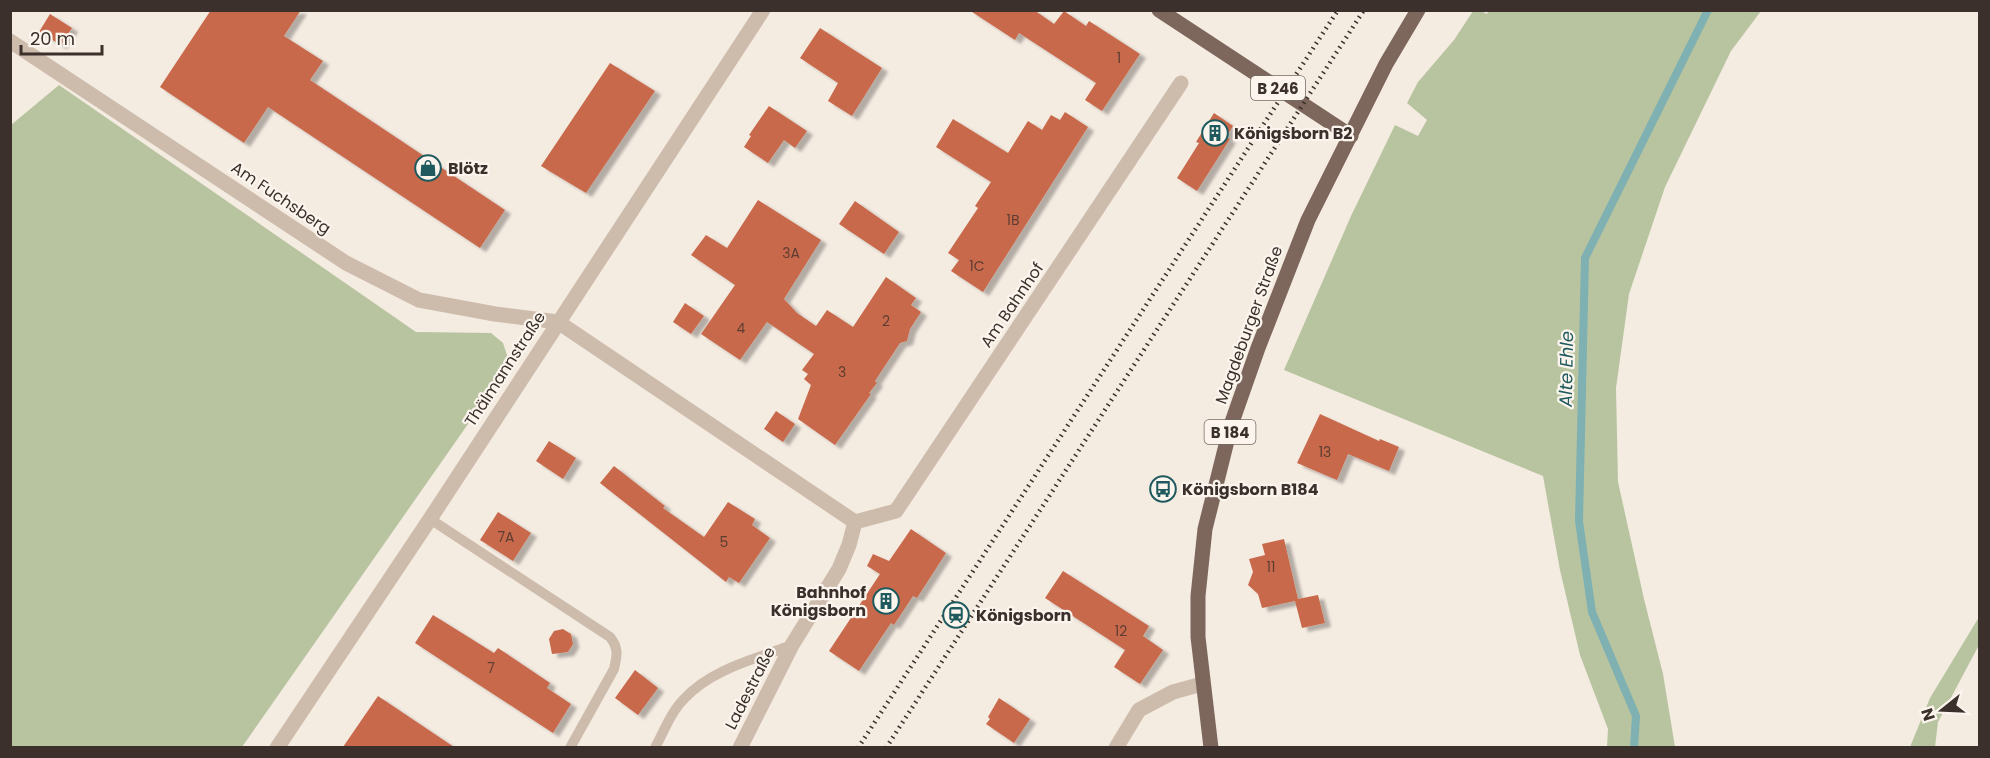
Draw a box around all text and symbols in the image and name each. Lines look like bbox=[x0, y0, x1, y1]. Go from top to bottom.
scale bar bbox=[21, 18, 102, 56]
text: 20 m bbox=[30, 26, 75, 51]
house number: 1 bbox=[1117, 48, 1121, 68]
road number: B 246 bbox=[1251, 76, 1305, 100]
building icon: Königsborn B2 bbox=[1200, 118, 1230, 148]
place label: Königsborn B2 bbox=[1234, 122, 1352, 145]
shop icon: Blötz bbox=[413, 153, 443, 183]
street label: Am Fuchsberg bbox=[227, 156, 335, 240]
place label: Blötz bbox=[448, 157, 488, 180]
house number: 1B bbox=[1006, 210, 1020, 230]
house number: 3A bbox=[782, 243, 800, 263]
street label: Magdeburger Straße bbox=[1210, 243, 1288, 407]
house number: 1C bbox=[969, 256, 985, 276]
street label: Am Bahnhof bbox=[975, 258, 1049, 352]
street label: Thälmannstraße bbox=[459, 307, 551, 431]
house number: 2 bbox=[882, 311, 890, 331]
house number: 4 bbox=[737, 318, 746, 338]
water label: Alte Ehle bbox=[1553, 331, 1579, 408]
house number: 3 bbox=[838, 362, 846, 382]
road number: B 184 bbox=[1204, 420, 1256, 444]
house number: 13 bbox=[1319, 442, 1331, 462]
bus stop icon: Königsborn B184 bbox=[1148, 474, 1178, 504]
place label: Königsborn B184 bbox=[1182, 478, 1319, 501]
house number: 7A bbox=[497, 527, 515, 547]
house number: 5 bbox=[720, 532, 728, 552]
house number: 11 bbox=[1267, 557, 1275, 577]
place label: Bahnhof Königsborn bbox=[771, 581, 866, 622]
building icon: Bahnhof Königsborn bbox=[871, 586, 901, 616]
station icon: Königsborn bbox=[941, 600, 971, 630]
place label: Königsborn bbox=[976, 604, 1071, 627]
house number: 12 bbox=[1115, 621, 1127, 641]
street label: Ladestraße bbox=[719, 643, 781, 733]
house number: 7 bbox=[487, 658, 495, 678]
north arrow bbox=[1912, 680, 1972, 740]
text: N bbox=[1915, 705, 1941, 724]

